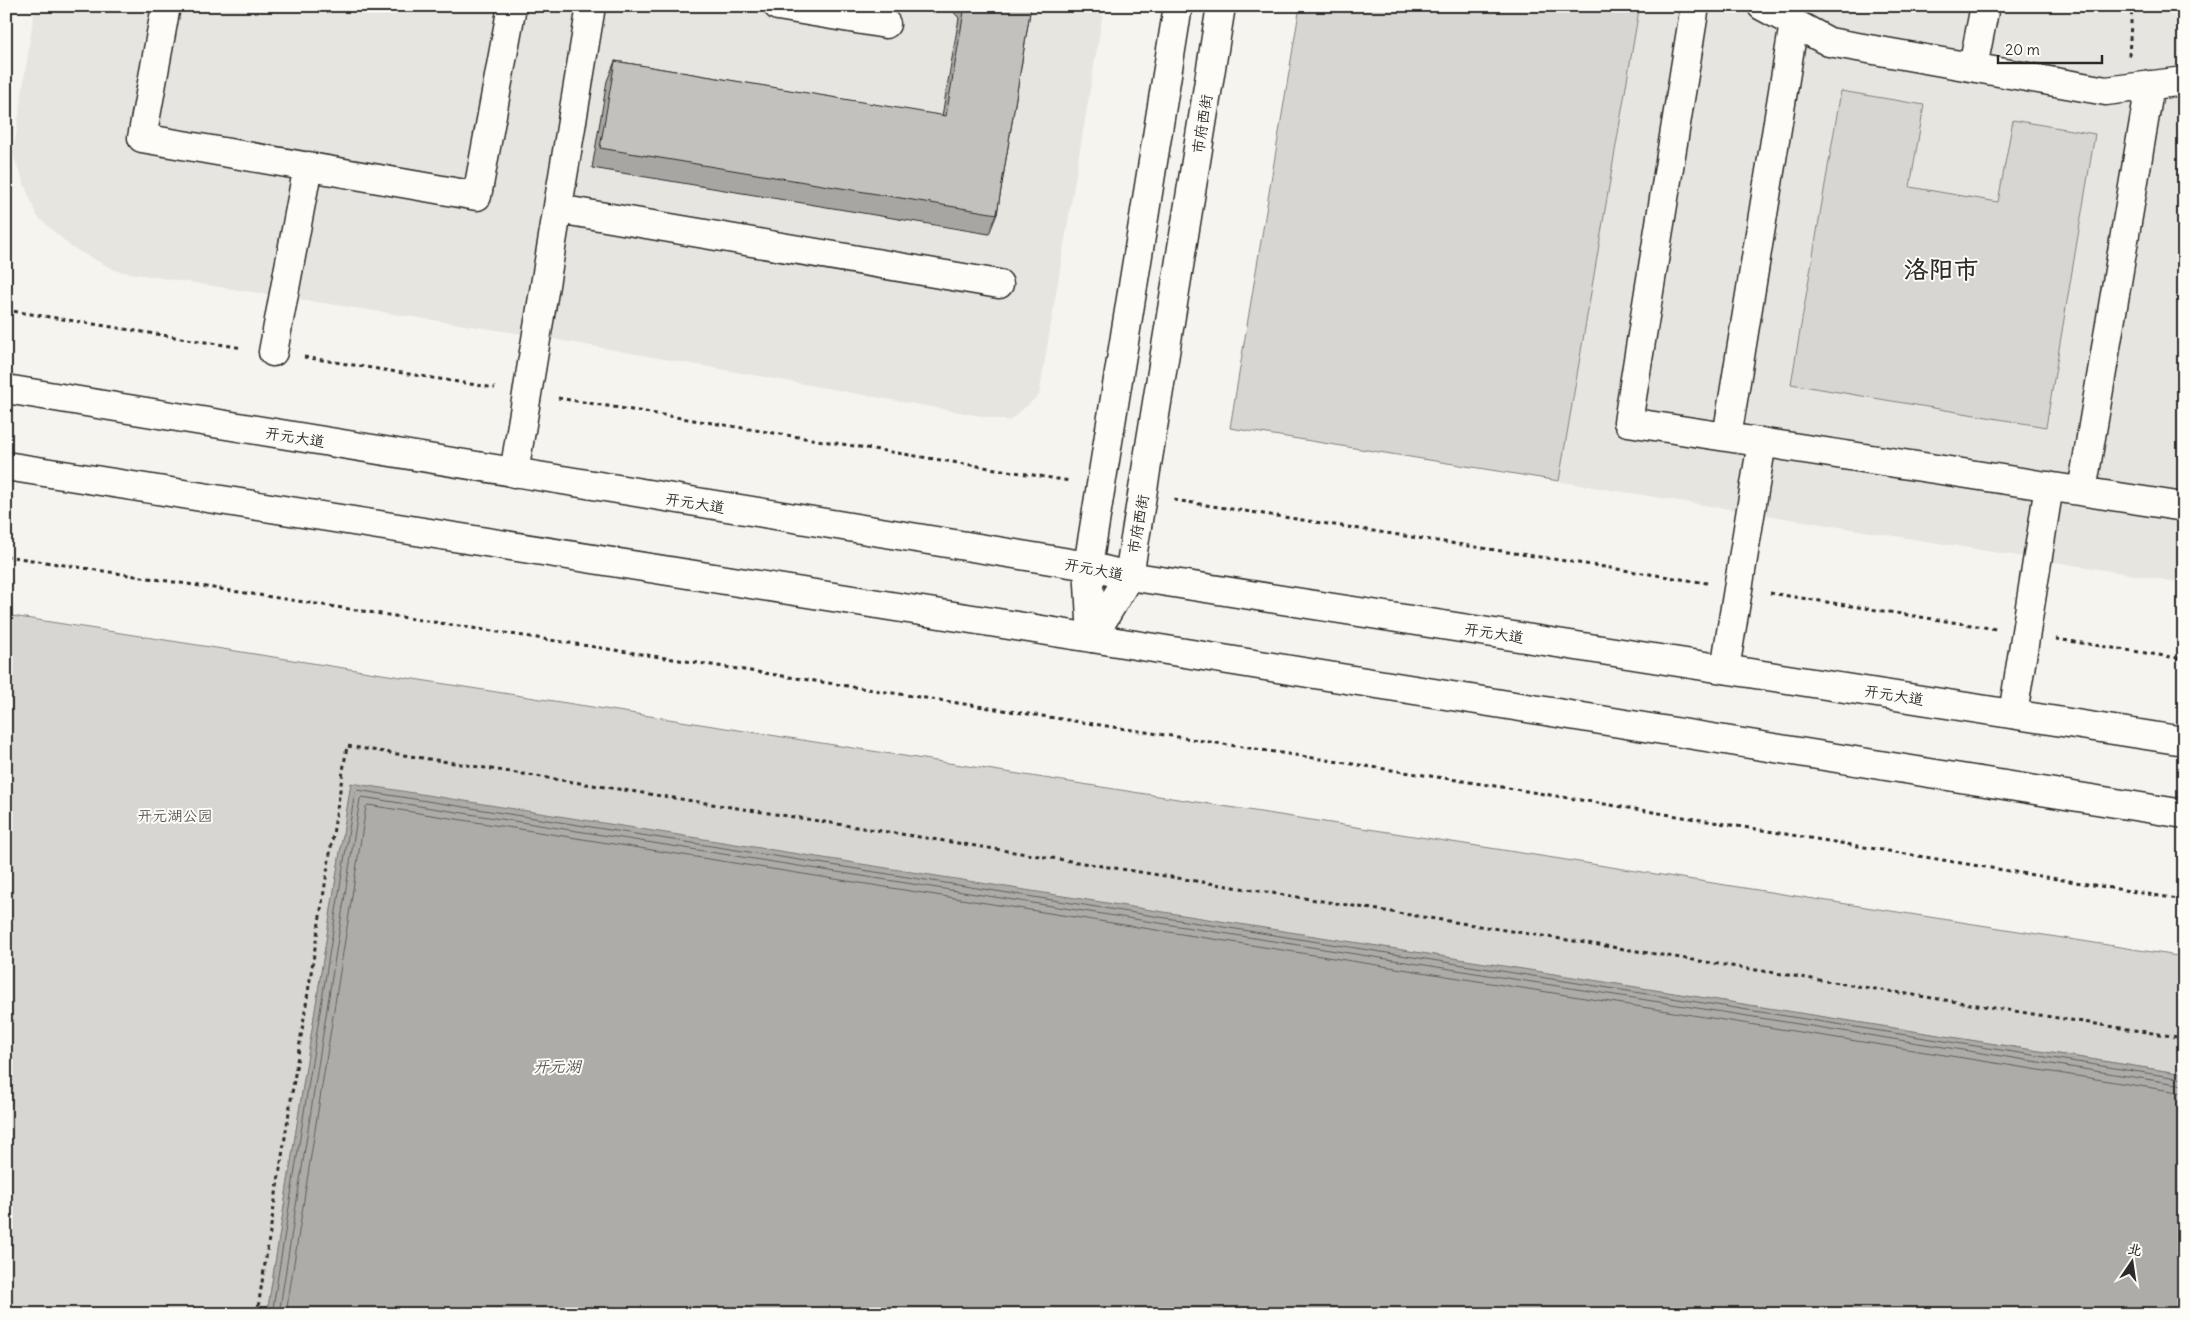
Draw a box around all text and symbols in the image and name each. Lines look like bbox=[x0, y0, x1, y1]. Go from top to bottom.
scale bar bbox=[1998, 32, 2101, 64]
text: 20 m bbox=[2005, 40, 2040, 59]
street label: 市府西街 bbox=[1188, 93, 1216, 155]
district label: 洛阳市 bbox=[1903, 253, 1979, 285]
street label: 开元大道 bbox=[264, 423, 326, 451]
street label: 开元大道 bbox=[664, 489, 726, 517]
street label: 市府西街 bbox=[1123, 493, 1153, 555]
street label: 开元大道 bbox=[1063, 554, 1125, 584]
street label: 开元大道 bbox=[1463, 619, 1525, 647]
street label: 开元大道 bbox=[1863, 681, 1925, 709]
park label: 开元湖公园 bbox=[137, 806, 213, 825]
water label: 开元湖 bbox=[533, 1056, 583, 1076]
north arrow bbox=[2108, 1238, 2158, 1288]
text: 北 bbox=[2126, 1239, 2144, 1260]

